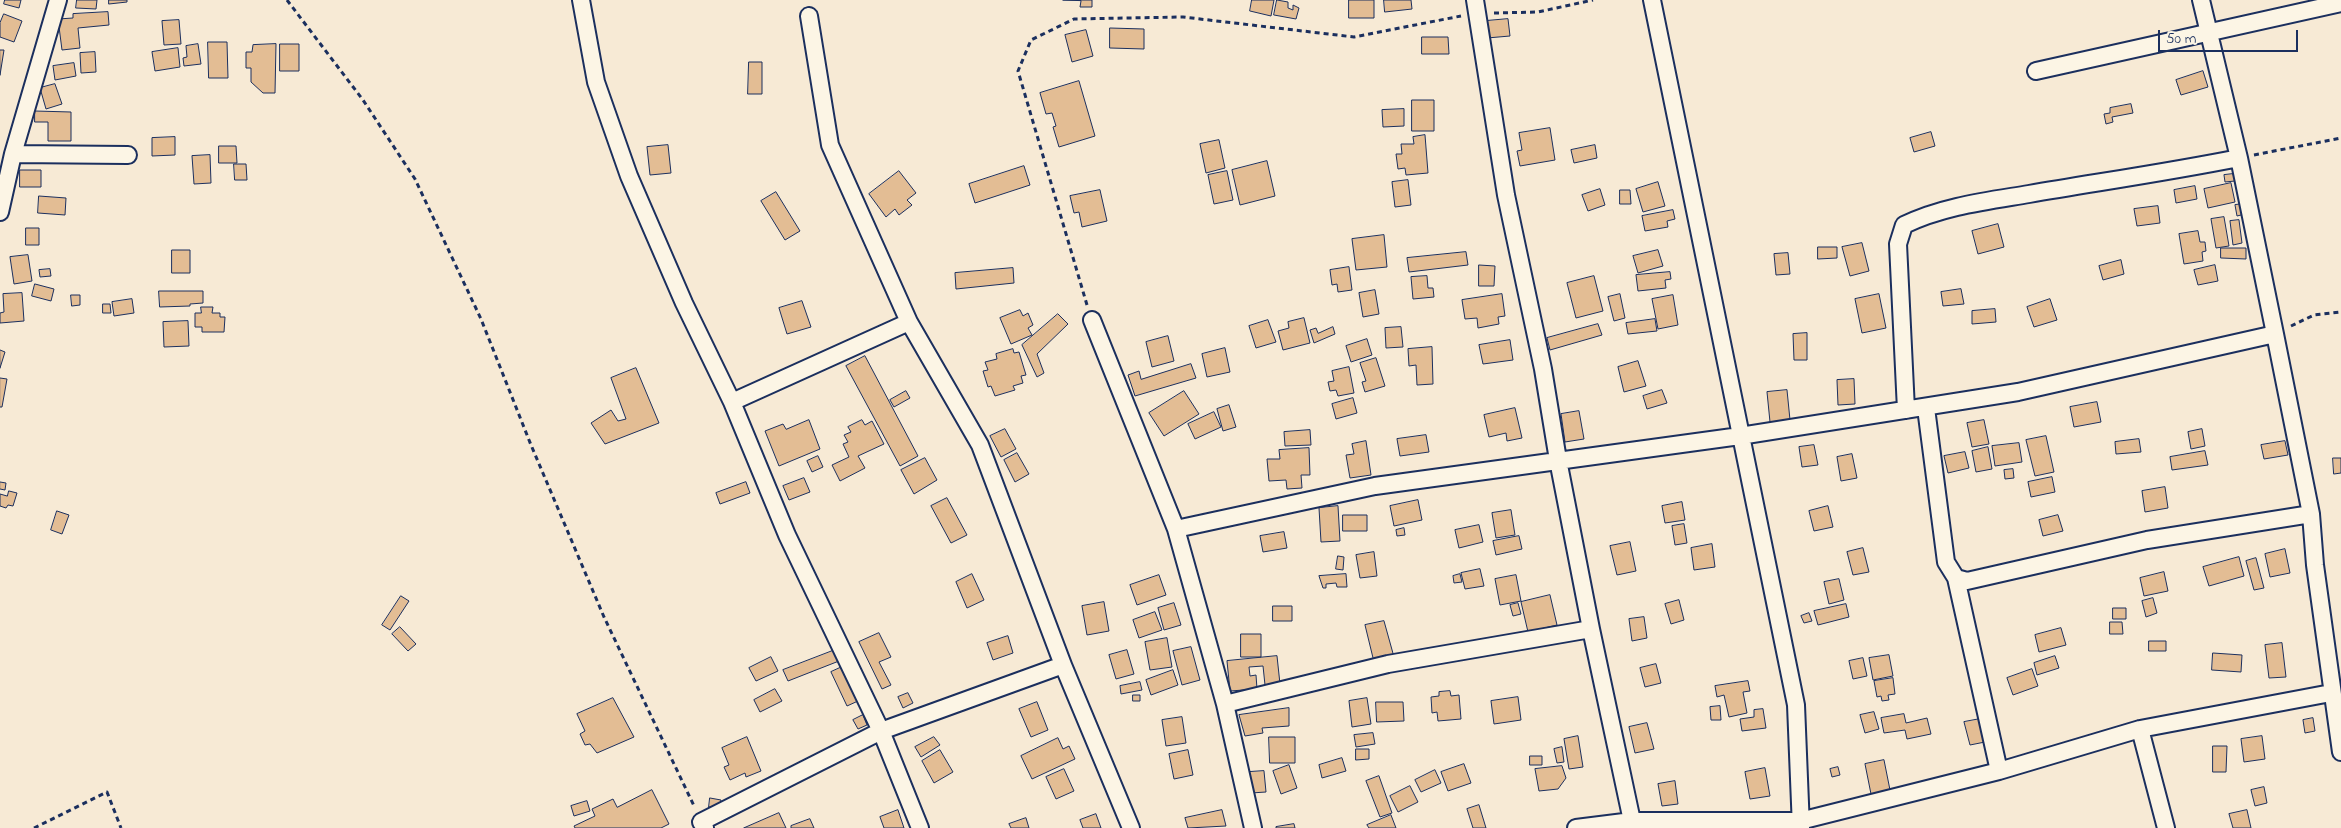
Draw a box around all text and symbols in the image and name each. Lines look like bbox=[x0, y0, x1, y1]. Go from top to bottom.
scale bar bbox=[2161, 20, 2301, 52]
text: 50 m bbox=[2166, 28, 2196, 50]

